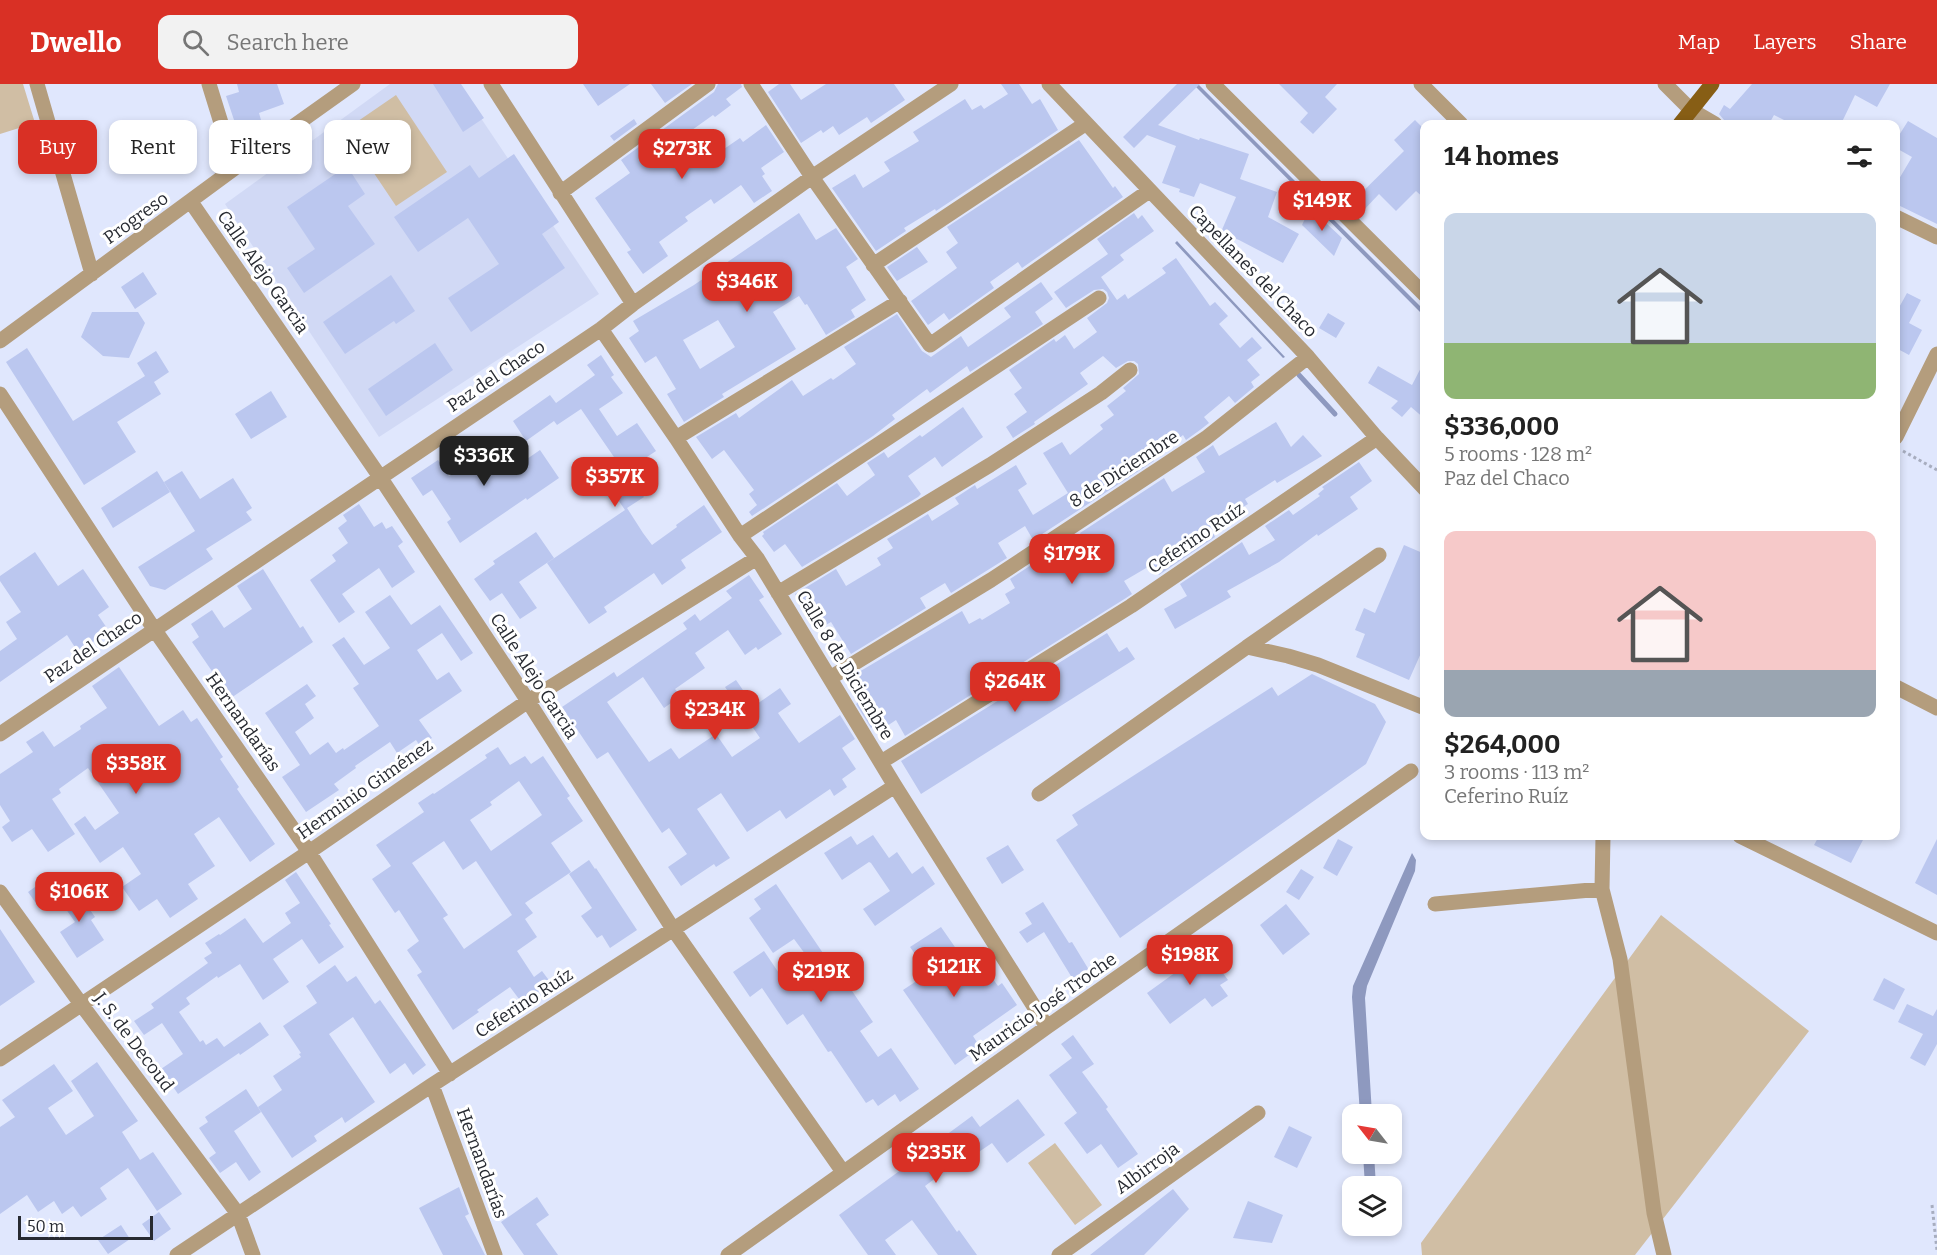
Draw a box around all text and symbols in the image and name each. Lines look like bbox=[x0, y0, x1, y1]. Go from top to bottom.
search box bbox=[158, 15, 578, 69]
text: Dwello bbox=[30, 26, 122, 59]
icon: search bbox=[179, 26, 212, 59]
text: Search here bbox=[227, 29, 349, 56]
text: Map bbox=[1678, 29, 1720, 55]
text: Layers bbox=[1753, 29, 1817, 55]
text: Share bbox=[1850, 29, 1907, 55]
chip: Buy bbox=[18, 120, 97, 174]
chip: Rent bbox=[109, 120, 197, 174]
chip: Filters bbox=[209, 120, 312, 174]
chip: New bbox=[324, 120, 411, 174]
pin: $273K bbox=[640, 129, 724, 180]
text: $273K bbox=[652, 136, 712, 160]
icon: filters bbox=[1843, 140, 1876, 173]
text: 14 homes bbox=[1444, 141, 1559, 172]
pin: $149K bbox=[1280, 181, 1364, 232]
street label: Progreso bbox=[99, 187, 173, 249]
text: $149K bbox=[1292, 188, 1352, 212]
street label: Capellanes del Chaco bbox=[1184, 200, 1322, 342]
street label: Calle Alejo Garcia bbox=[212, 206, 314, 338]
icon: home bbox=[1606, 252, 1714, 360]
pin: $346K bbox=[705, 262, 789, 313]
text: $346K bbox=[716, 269, 778, 293]
street label: Paz del Chaco bbox=[443, 335, 549, 417]
text: $336,000 bbox=[1444, 411, 1559, 442]
street label: 8 de Diciembre bbox=[1065, 426, 1183, 512]
pin: $336K bbox=[442, 436, 526, 487]
text: 5 rooms · 128 m² bbox=[1444, 442, 1592, 466]
text: $336K bbox=[454, 443, 514, 467]
pin: $357K bbox=[573, 457, 657, 508]
text: $357K bbox=[585, 464, 645, 488]
text: Paz del Chaco bbox=[1444, 466, 1570, 490]
street label: Ceferino Ruíz bbox=[1143, 498, 1249, 578]
pin: $179K bbox=[1030, 534, 1114, 585]
text: $179K bbox=[1043, 541, 1101, 565]
icon: home bbox=[1606, 570, 1714, 678]
street label: Calle 8 de Diciembre bbox=[792, 586, 898, 744]
street label: Paz del Chaco bbox=[40, 606, 146, 688]
street label: Calle Alejo Garcia bbox=[485, 609, 583, 743]
pin: $264K bbox=[973, 662, 1057, 713]
street label: Hernandarías bbox=[201, 668, 285, 776]
text: $264K bbox=[984, 669, 1046, 693]
pin: $234K bbox=[673, 690, 757, 741]
text: $234K bbox=[684, 697, 746, 721]
text: $264,000 bbox=[1444, 729, 1561, 760]
street label: Herminio Giménez bbox=[293, 734, 437, 844]
pin: $358K bbox=[94, 744, 178, 795]
text: $358K bbox=[106, 751, 166, 775]
text: 3 rooms · 113 m² bbox=[1444, 760, 1589, 784]
text: Ceferino Ruíz bbox=[1444, 784, 1569, 808]
pin: $106K bbox=[37, 872, 121, 923]
text: $106K bbox=[49, 879, 109, 903]
pin: $198K bbox=[1148, 935, 1232, 986]
text: $198K bbox=[1161, 942, 1219, 966]
pin: $121K bbox=[912, 947, 996, 998]
street label: Mauricio José Troche bbox=[965, 948, 1121, 1066]
pin: $219K bbox=[779, 952, 863, 1003]
text: $121K bbox=[927, 954, 981, 978]
text: $219K bbox=[792, 959, 850, 983]
street label: Ceferino Ruíz bbox=[471, 963, 577, 1043]
street label: J. S. de Decoud bbox=[89, 987, 179, 1096]
north arrow bbox=[1342, 1104, 1402, 1164]
map controls bbox=[1342, 1104, 1402, 1236]
street label: Hernandarías bbox=[452, 1105, 512, 1221]
pin: $235K bbox=[894, 1133, 978, 1184]
street label: Albirroja bbox=[1111, 1137, 1183, 1199]
text: $235K bbox=[906, 1140, 966, 1164]
button: layers bbox=[1342, 1176, 1402, 1236]
scale bar bbox=[18, 1213, 153, 1240]
text: 50 m bbox=[27, 1217, 64, 1236]

